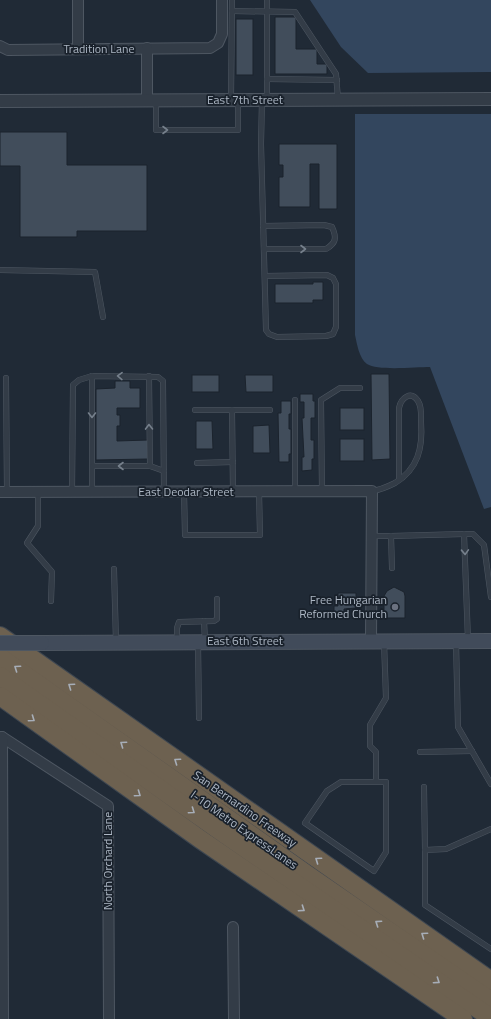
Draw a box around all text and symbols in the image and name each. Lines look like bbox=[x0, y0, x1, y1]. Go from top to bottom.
street label: Tradition Lane bbox=[64, 39, 134, 58]
street label: East 7th Street bbox=[207, 90, 284, 109]
one-way arrow bbox=[162, 126, 168, 134]
one-way arrow bbox=[300, 245, 306, 253]
one-way arrow bbox=[117, 372, 123, 380]
one-way arrow bbox=[88, 412, 96, 418]
one-way arrow bbox=[145, 424, 154, 430]
one-way arrow bbox=[118, 462, 124, 470]
street label: East Deodar Street bbox=[138, 482, 234, 501]
one-way arrow bbox=[460, 549, 469, 555]
place label: Free Hungarian Reformed Church bbox=[299, 590, 387, 623]
marker: Free Hungarian Reformed Church bbox=[390, 602, 400, 612]
street label: East 6th Street bbox=[207, 631, 284, 650]
one-way arrow bbox=[14, 665, 21, 673]
one-way arrow bbox=[68, 683, 75, 691]
one-way arrow bbox=[28, 714, 35, 722]
one-way arrow bbox=[120, 742, 127, 749]
one-way arrow bbox=[175, 759, 182, 766]
street label: San Bernardino Freeway bbox=[189, 766, 301, 852]
street label: I-10 Metro ExpressLanes bbox=[187, 785, 302, 874]
one-way arrow bbox=[133, 789, 140, 796]
one-way arrow bbox=[188, 807, 195, 814]
street label: North Orchard Lane bbox=[98, 812, 117, 910]
one-way arrow bbox=[315, 857, 322, 865]
one-way arrow bbox=[298, 904, 305, 911]
one-way arrow bbox=[375, 920, 382, 928]
one-way arrow bbox=[422, 933, 429, 940]
one-way arrow bbox=[433, 976, 440, 984]

